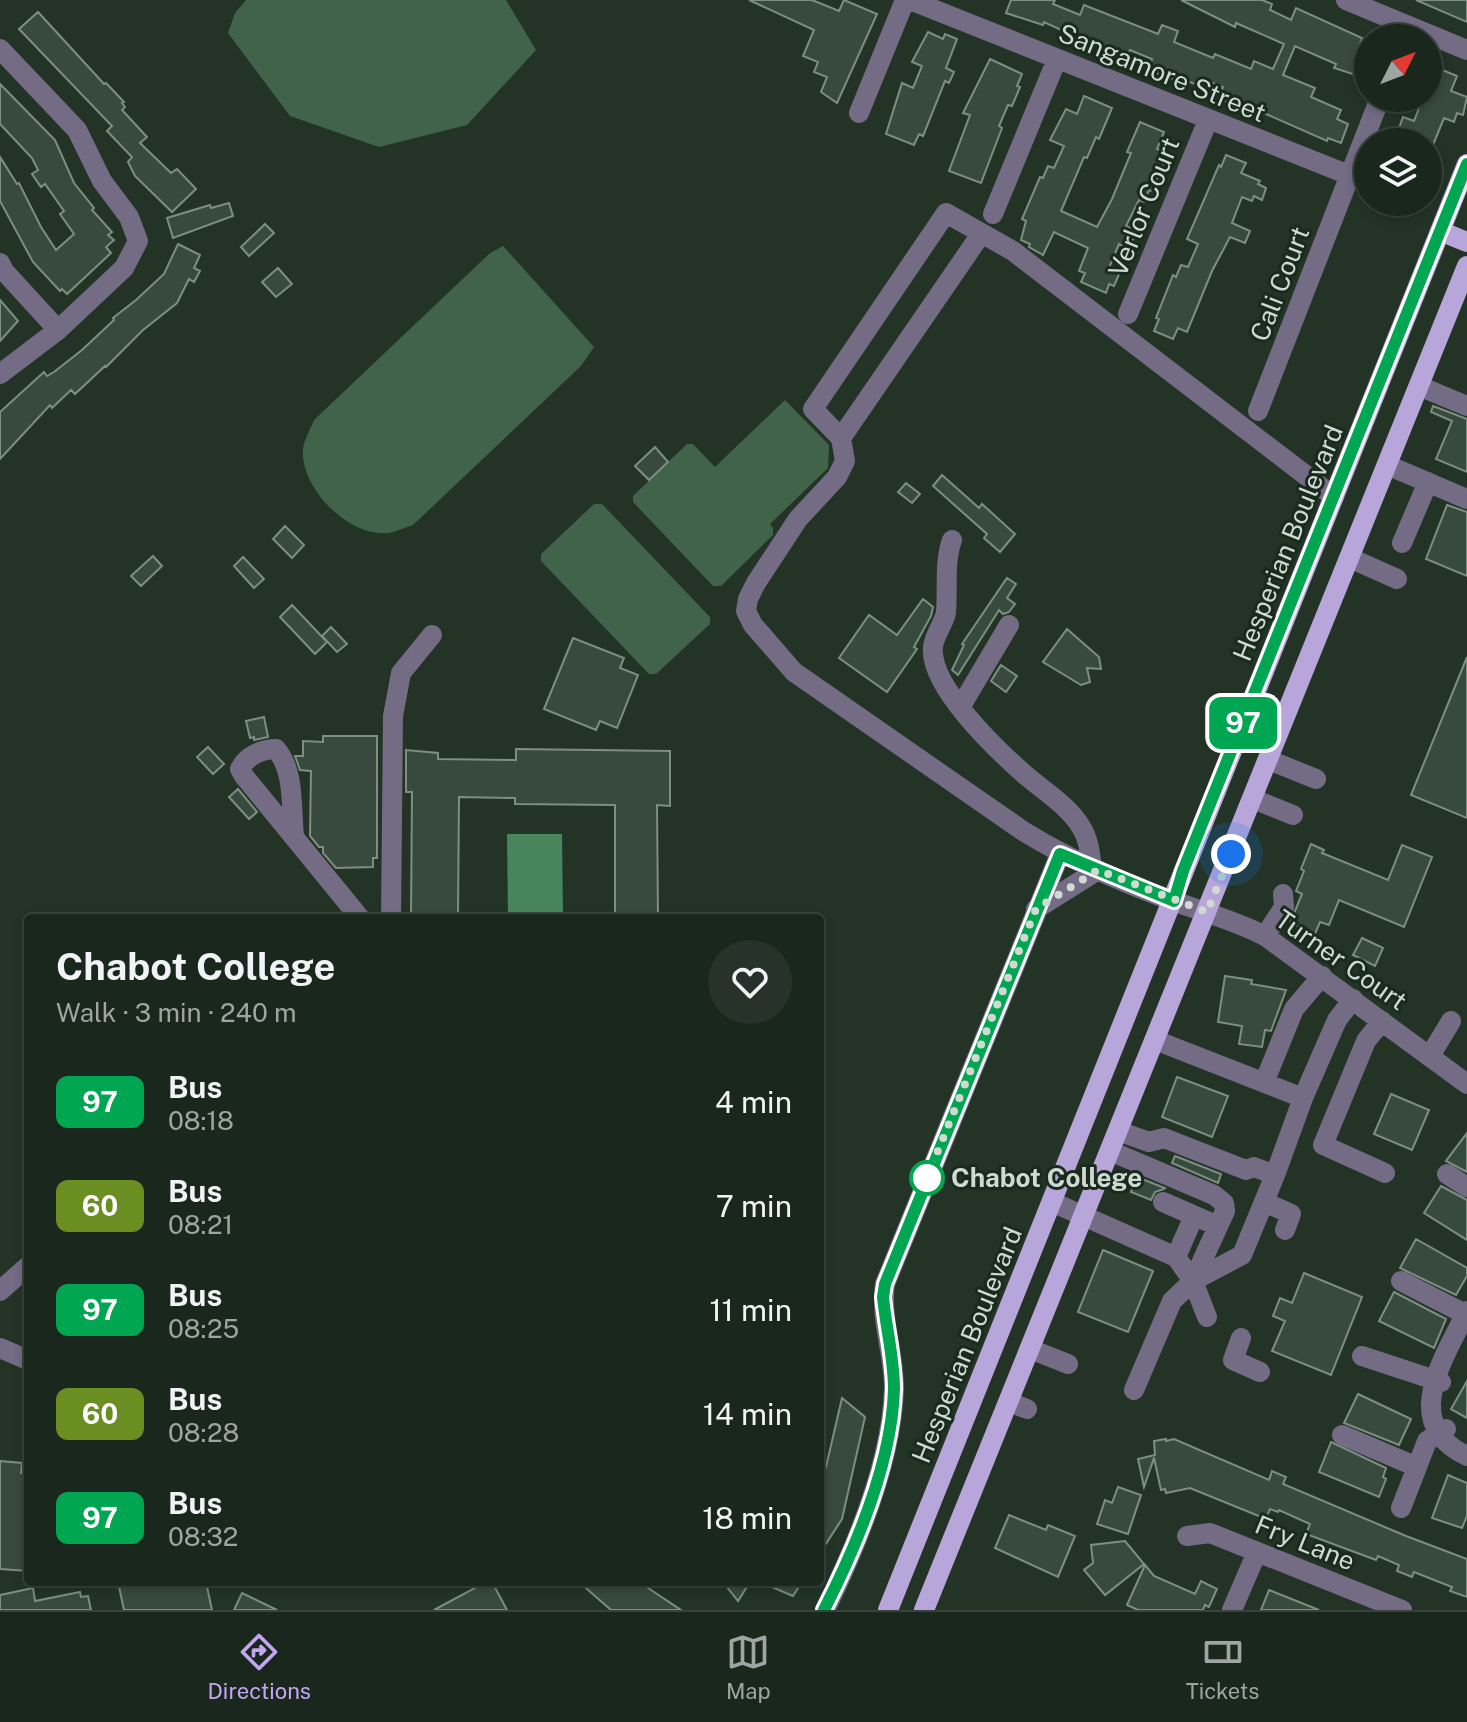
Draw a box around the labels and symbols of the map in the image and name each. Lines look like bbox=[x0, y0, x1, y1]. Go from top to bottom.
street label: Sangamore Street bbox=[1054, 17, 1270, 128]
north arrow bbox=[1354, 24, 1442, 112]
street label: Verlor Court bbox=[1102, 133, 1185, 281]
street label: Cali Court bbox=[1244, 222, 1316, 346]
street label: Hesperian Boulevard bbox=[1226, 420, 1349, 665]
line badge: 97 bbox=[1207, 697, 1279, 749]
your location bbox=[1211, 834, 1251, 874]
street label: Turner Court bbox=[1270, 903, 1413, 1016]
marker: Chabot College bbox=[910, 1161, 944, 1195]
place label: Chabot College bbox=[951, 1162, 1142, 1193]
street label: Hesperian Boulevard bbox=[905, 1222, 1028, 1467]
street label: Fry Lane bbox=[1251, 1509, 1360, 1577]

